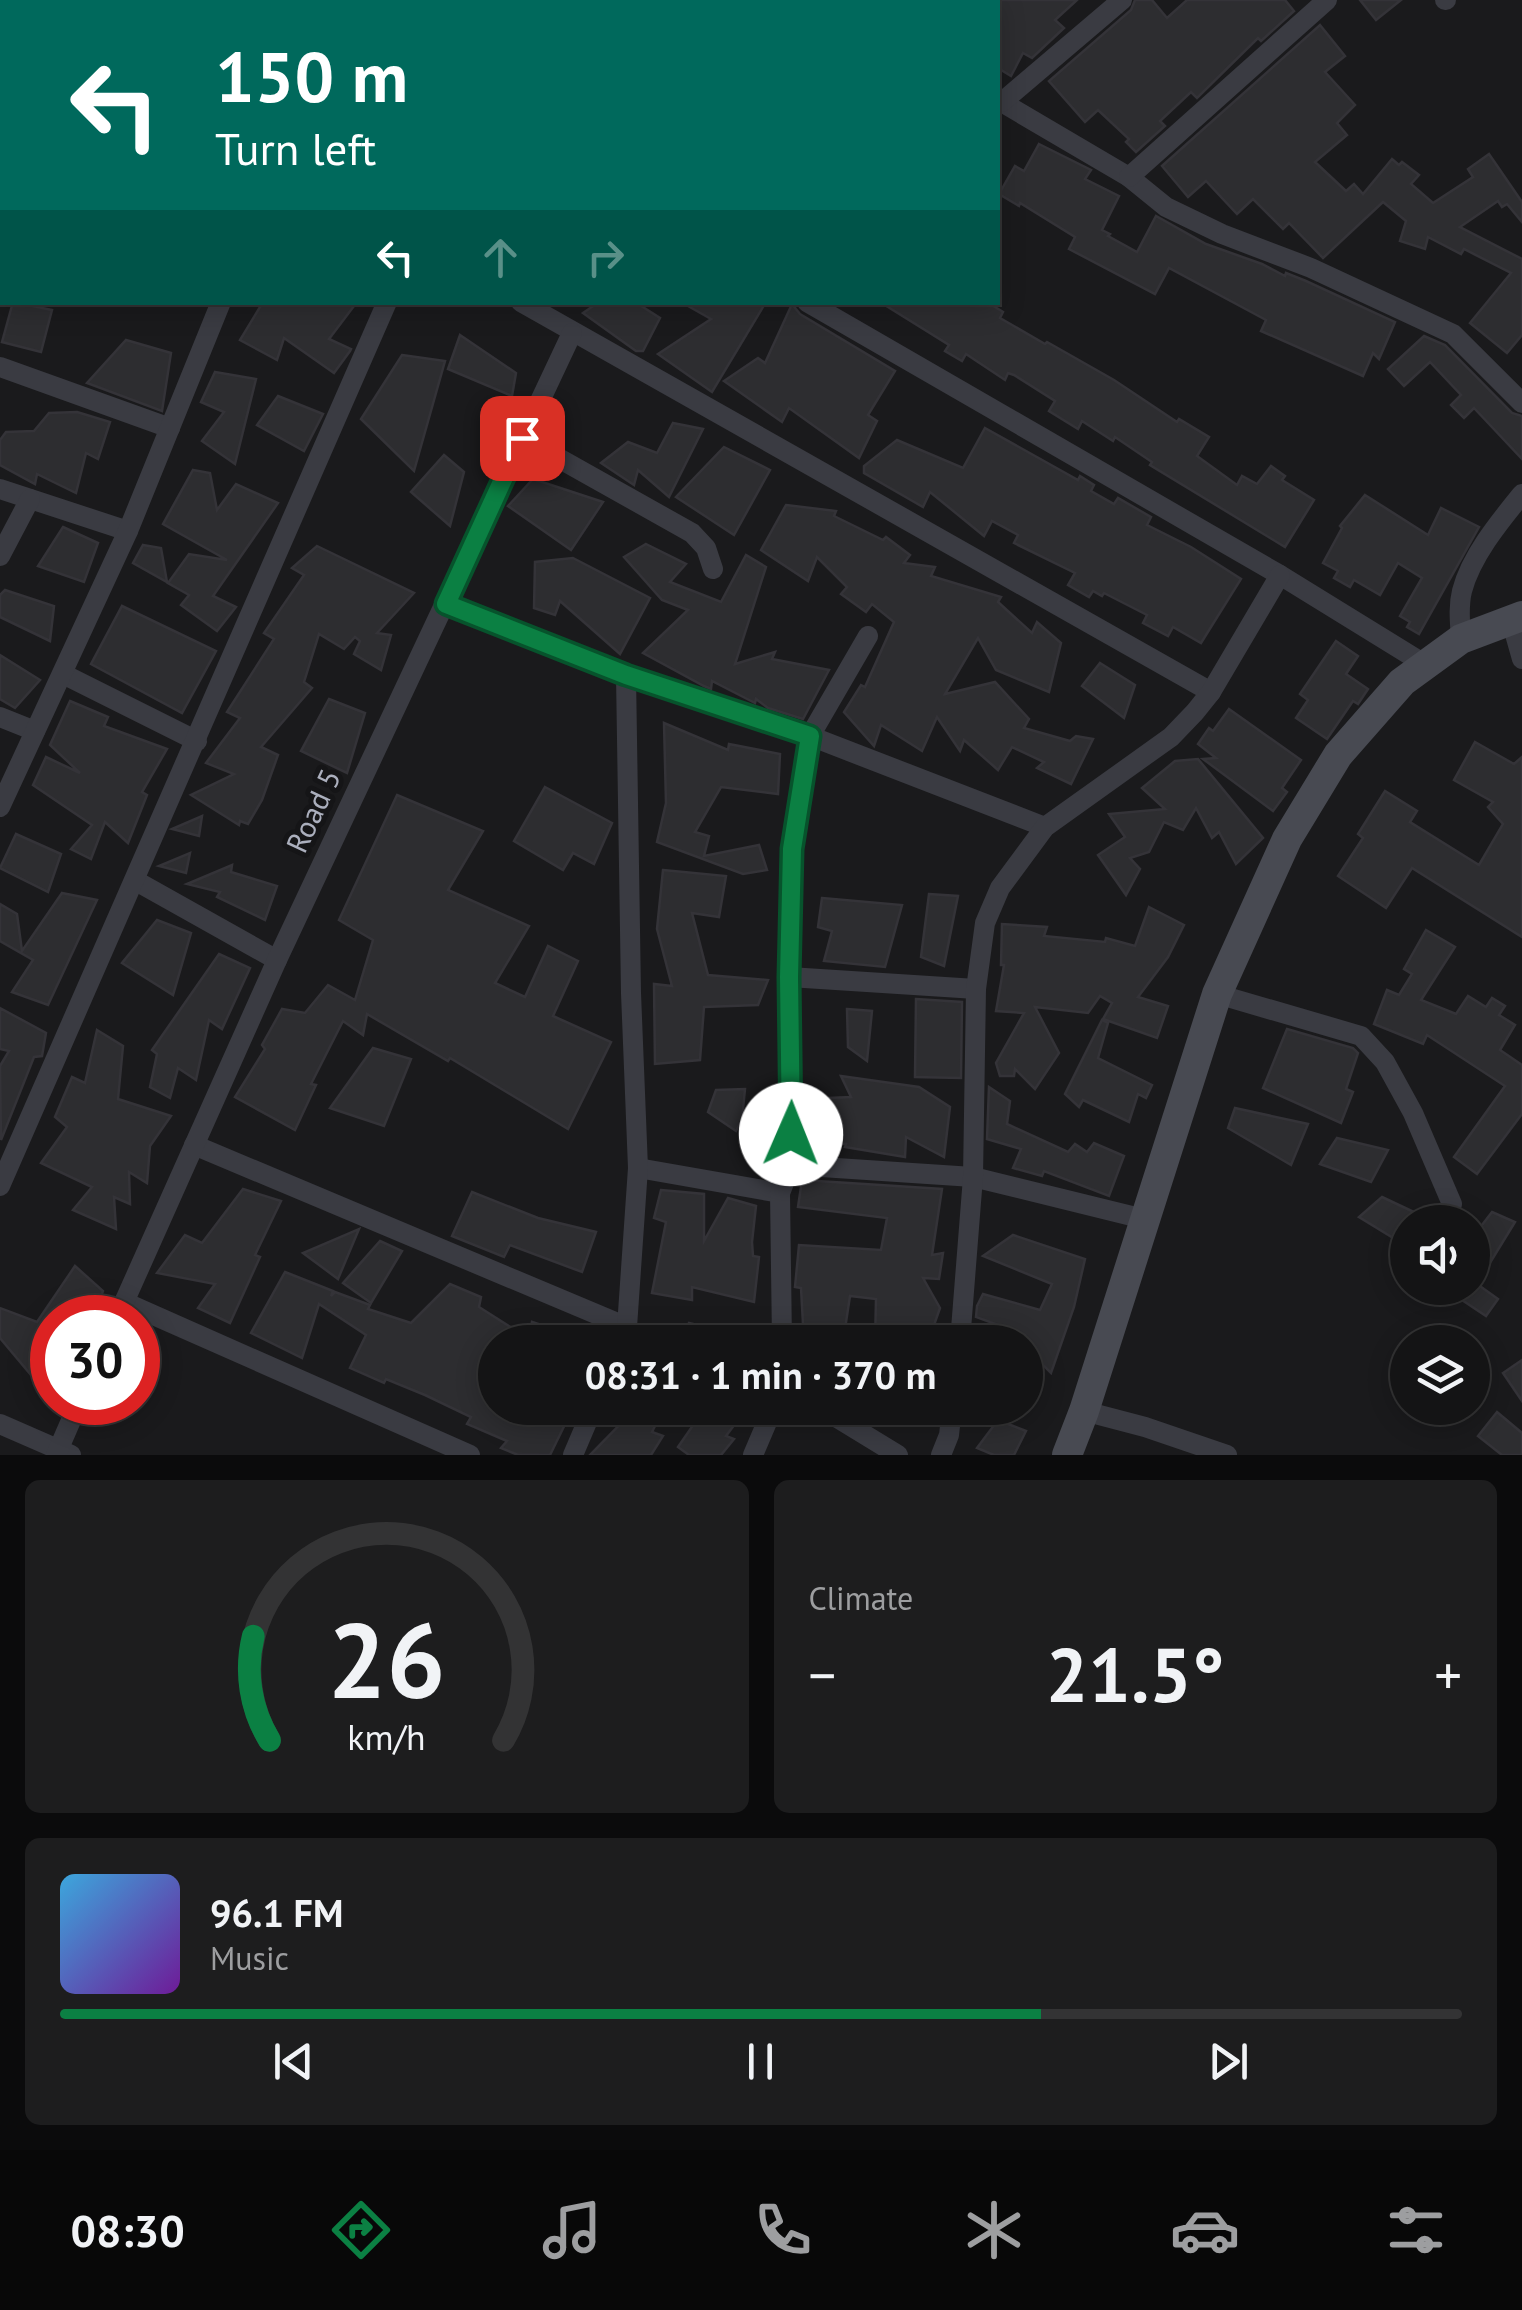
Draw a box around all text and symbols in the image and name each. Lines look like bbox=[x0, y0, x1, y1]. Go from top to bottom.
text: 150 m bbox=[215, 31, 408, 121]
icon: left bbox=[50, 40, 180, 170]
text: Turn left bbox=[215, 119, 376, 177]
icon: left bbox=[368, 230, 423, 285]
icon: ahead bbox=[473, 230, 528, 285]
icon: right bbox=[578, 230, 633, 285]
pin bbox=[480, 396, 565, 481]
icon: arrive bbox=[495, 411, 550, 466]
street label: Road 5 bbox=[276, 762, 349, 858]
position arrow bbox=[739, 1082, 843, 1186]
map controls bbox=[1390, 1205, 1490, 1425]
button: sound bbox=[1390, 1205, 1490, 1305]
speed limit sign: 30 bbox=[30, 1295, 160, 1425]
button: layers bbox=[1390, 1325, 1490, 1425]
text: 08:31 · 1 min · 370 m bbox=[585, 1350, 936, 1399]
text: Climate bbox=[809, 1577, 913, 1619]
text: 26 bbox=[328, 1592, 446, 1727]
text: 21.5° bbox=[1046, 1626, 1225, 1723]
text: − bbox=[809, 1639, 836, 1710]
text: + bbox=[1434, 1639, 1462, 1710]
text: km/h bbox=[348, 1714, 426, 1760]
text: 96.1 FM bbox=[210, 1888, 343, 1937]
text: Music bbox=[210, 1937, 289, 1979]
icon: previous bbox=[266, 2034, 321, 2089]
icon: pause bbox=[733, 2034, 788, 2089]
icon: next bbox=[1201, 2034, 1256, 2089]
icon: directions bbox=[326, 2195, 396, 2265]
icon: music bbox=[537, 2195, 607, 2265]
icon: phone bbox=[748, 2195, 818, 2265]
icon: climate bbox=[959, 2195, 1029, 2265]
icon: car bbox=[1170, 2195, 1240, 2265]
icon: filters bbox=[1381, 2195, 1451, 2265]
text: 08:30 bbox=[71, 2201, 185, 2259]

